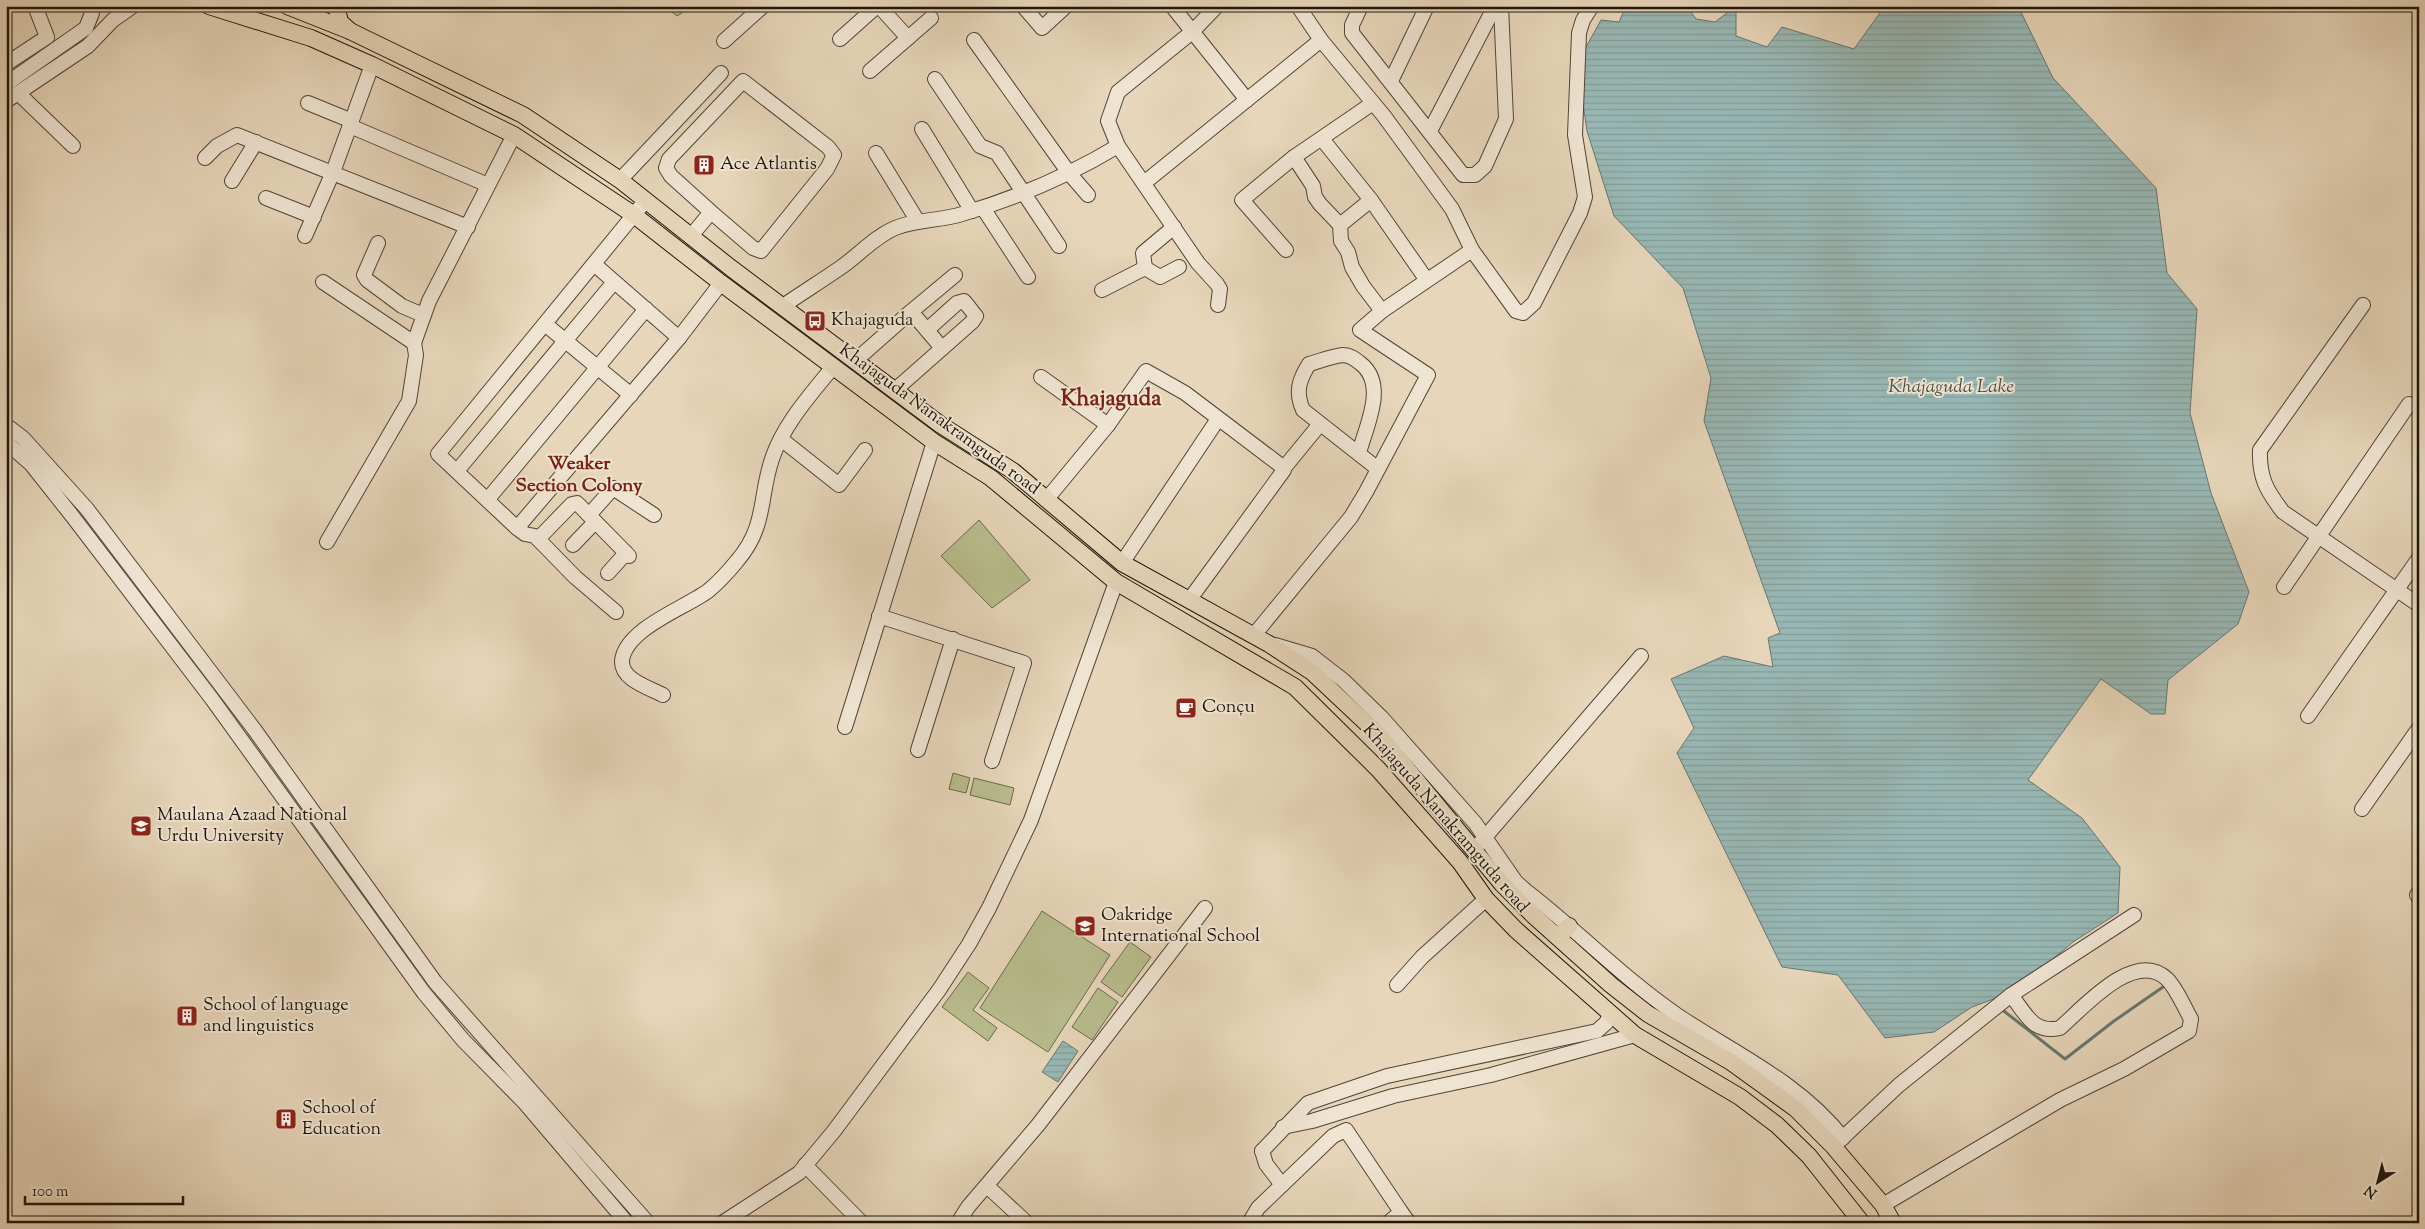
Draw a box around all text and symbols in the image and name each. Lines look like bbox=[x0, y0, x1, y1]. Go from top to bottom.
place label: Ace Atlantis bbox=[720, 152, 817, 178]
building icon: Ace Atlantis bbox=[692, 153, 716, 177]
place label: Khajaguda bbox=[831, 308, 913, 334]
bus stop icon: Khajaguda bbox=[803, 309, 827, 333]
street label: Khajaguda Nanakramguda road bbox=[833, 338, 1045, 502]
water label: Khajaguda Lake bbox=[1888, 374, 2014, 401]
district label: Khajaguda bbox=[1061, 384, 1162, 416]
district label: Weaker Section Colony bbox=[516, 451, 643, 500]
place label: Conçu bbox=[1202, 695, 1255, 721]
cafe icon: Conçu bbox=[1174, 696, 1198, 720]
street label: Khajaguda Nanakramguda road bbox=[1355, 719, 1535, 919]
place label: Maulana Azaad National Urdu University bbox=[157, 803, 347, 850]
school or university icon: Maulana Azaad National Urdu University bbox=[129, 814, 153, 838]
place label: Oakridge International School bbox=[1101, 903, 1260, 950]
school or university icon: Oakridge International School bbox=[1073, 914, 1097, 938]
place label: School of language and linguistics bbox=[203, 993, 349, 1040]
building icon: School of language and linguistics bbox=[175, 1004, 199, 1028]
place label: School of Education bbox=[302, 1096, 382, 1143]
building icon: School of Education bbox=[274, 1107, 298, 1131]
north arrow bbox=[2352, 1156, 2402, 1206]
scale bar bbox=[25, 1174, 182, 1206]
text: N bbox=[2361, 1180, 2382, 1202]
text: 100 m bbox=[32, 1182, 69, 1203]

